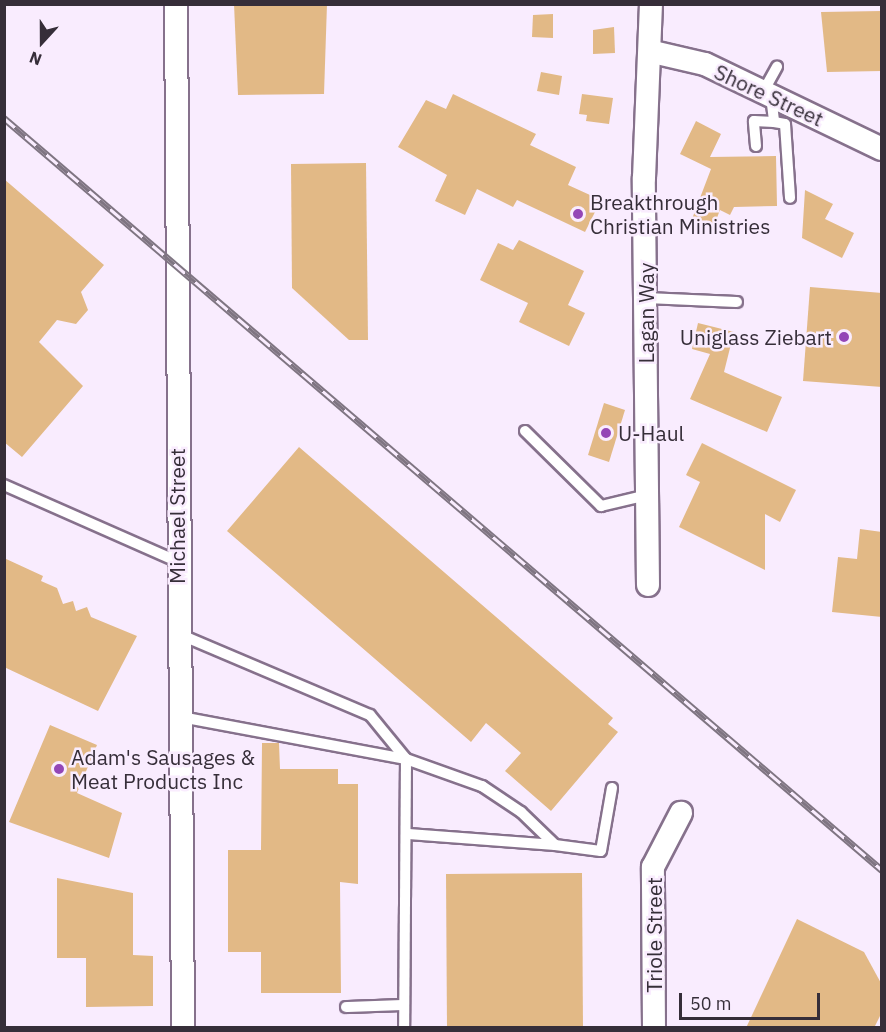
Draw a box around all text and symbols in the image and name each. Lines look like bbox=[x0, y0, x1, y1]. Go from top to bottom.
north arrow bbox=[12, 12, 72, 72]
text: N bbox=[27, 47, 45, 70]
street label: Shore Street bbox=[710, 59, 828, 131]
place label: Breakthrough Christian Ministries bbox=[590, 189, 770, 239]
marker: Breakthrough Christian Ministries bbox=[571, 207, 585, 221]
street label: Lagan Way bbox=[633, 263, 659, 363]
place label: Uniglass Ziebart bbox=[680, 324, 832, 350]
marker: Uniglass Ziebart bbox=[837, 330, 851, 344]
place label: U-Haul bbox=[618, 420, 684, 446]
marker: U-Haul bbox=[599, 426, 613, 440]
street label: Michael Street bbox=[164, 448, 190, 584]
place label: Adam's Sausages & Meat Products Inc bbox=[71, 744, 255, 794]
marker: Adam's Sausages & Meat Products Inc bbox=[52, 762, 66, 776]
street label: Triole Street bbox=[641, 877, 667, 993]
scale bar bbox=[682, 981, 823, 1019]
text: 50 m bbox=[690, 992, 732, 1015]

